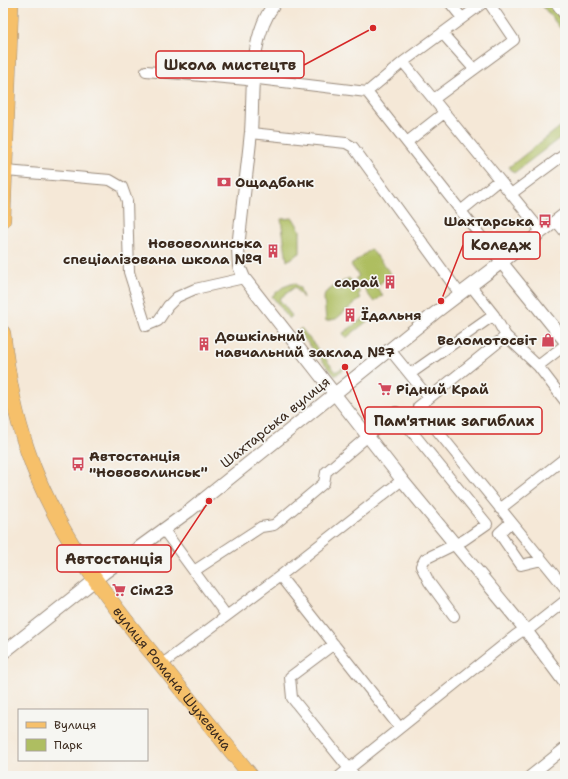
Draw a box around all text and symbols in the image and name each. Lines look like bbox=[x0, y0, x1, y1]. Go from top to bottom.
callout: Школа мистецтв bbox=[156, 51, 304, 78]
text: Школа мистецтв bbox=[164, 55, 296, 75]
place label: Ощадбанк bbox=[235, 173, 314, 191]
bank icon: Ощадбанк bbox=[216, 174, 232, 190]
place label: Шахтарська bbox=[444, 212, 534, 230]
bus stop icon: Шахтарська bbox=[537, 213, 553, 229]
callout: Коледж bbox=[463, 232, 540, 259]
place label: Нововолинська спеціалізована школа №9 bbox=[63, 234, 262, 268]
text: Коледж bbox=[471, 235, 532, 255]
building icon: Нововолинська спеціалізована школа №9 bbox=[265, 243, 281, 259]
place label: сарай bbox=[334, 273, 379, 291]
building icon: сарай bbox=[382, 274, 398, 290]
place label: Їдальня bbox=[361, 306, 422, 324]
building icon: Їдальня bbox=[342, 307, 358, 323]
place label: Дошкільний навчальний заклад №7 bbox=[215, 327, 395, 361]
place label: Веломотосвіт bbox=[437, 331, 538, 349]
shop icon: Веломотосвіт bbox=[540, 332, 556, 348]
building icon: Дошкільний навчальний заклад №7 bbox=[196, 336, 212, 352]
street label: Шахтарська вулиця bbox=[216, 372, 334, 472]
place label: Рідний Край bbox=[396, 380, 489, 398]
supermarket icon: Рідний Край bbox=[377, 381, 393, 397]
callout: Пам'ятник загиблих bbox=[365, 407, 542, 434]
text: Пам'ятник загиблих bbox=[374, 411, 535, 431]
place label: Автостанція "Нововолинськ" bbox=[89, 447, 208, 481]
bus stop icon: Автостанція "Нововолинськ" bbox=[70, 456, 86, 472]
callout: Автостанція bbox=[57, 545, 171, 572]
text: Автостанція bbox=[65, 549, 163, 569]
place label: Сім23 bbox=[130, 581, 174, 599]
supermarket icon: Сім23 bbox=[111, 582, 127, 598]
street label: вулиця Романа Шухевича bbox=[109, 603, 236, 754]
legend bbox=[18, 709, 148, 761]
text: Вулиця bbox=[54, 717, 96, 733]
text: Парк bbox=[54, 737, 83, 753]

